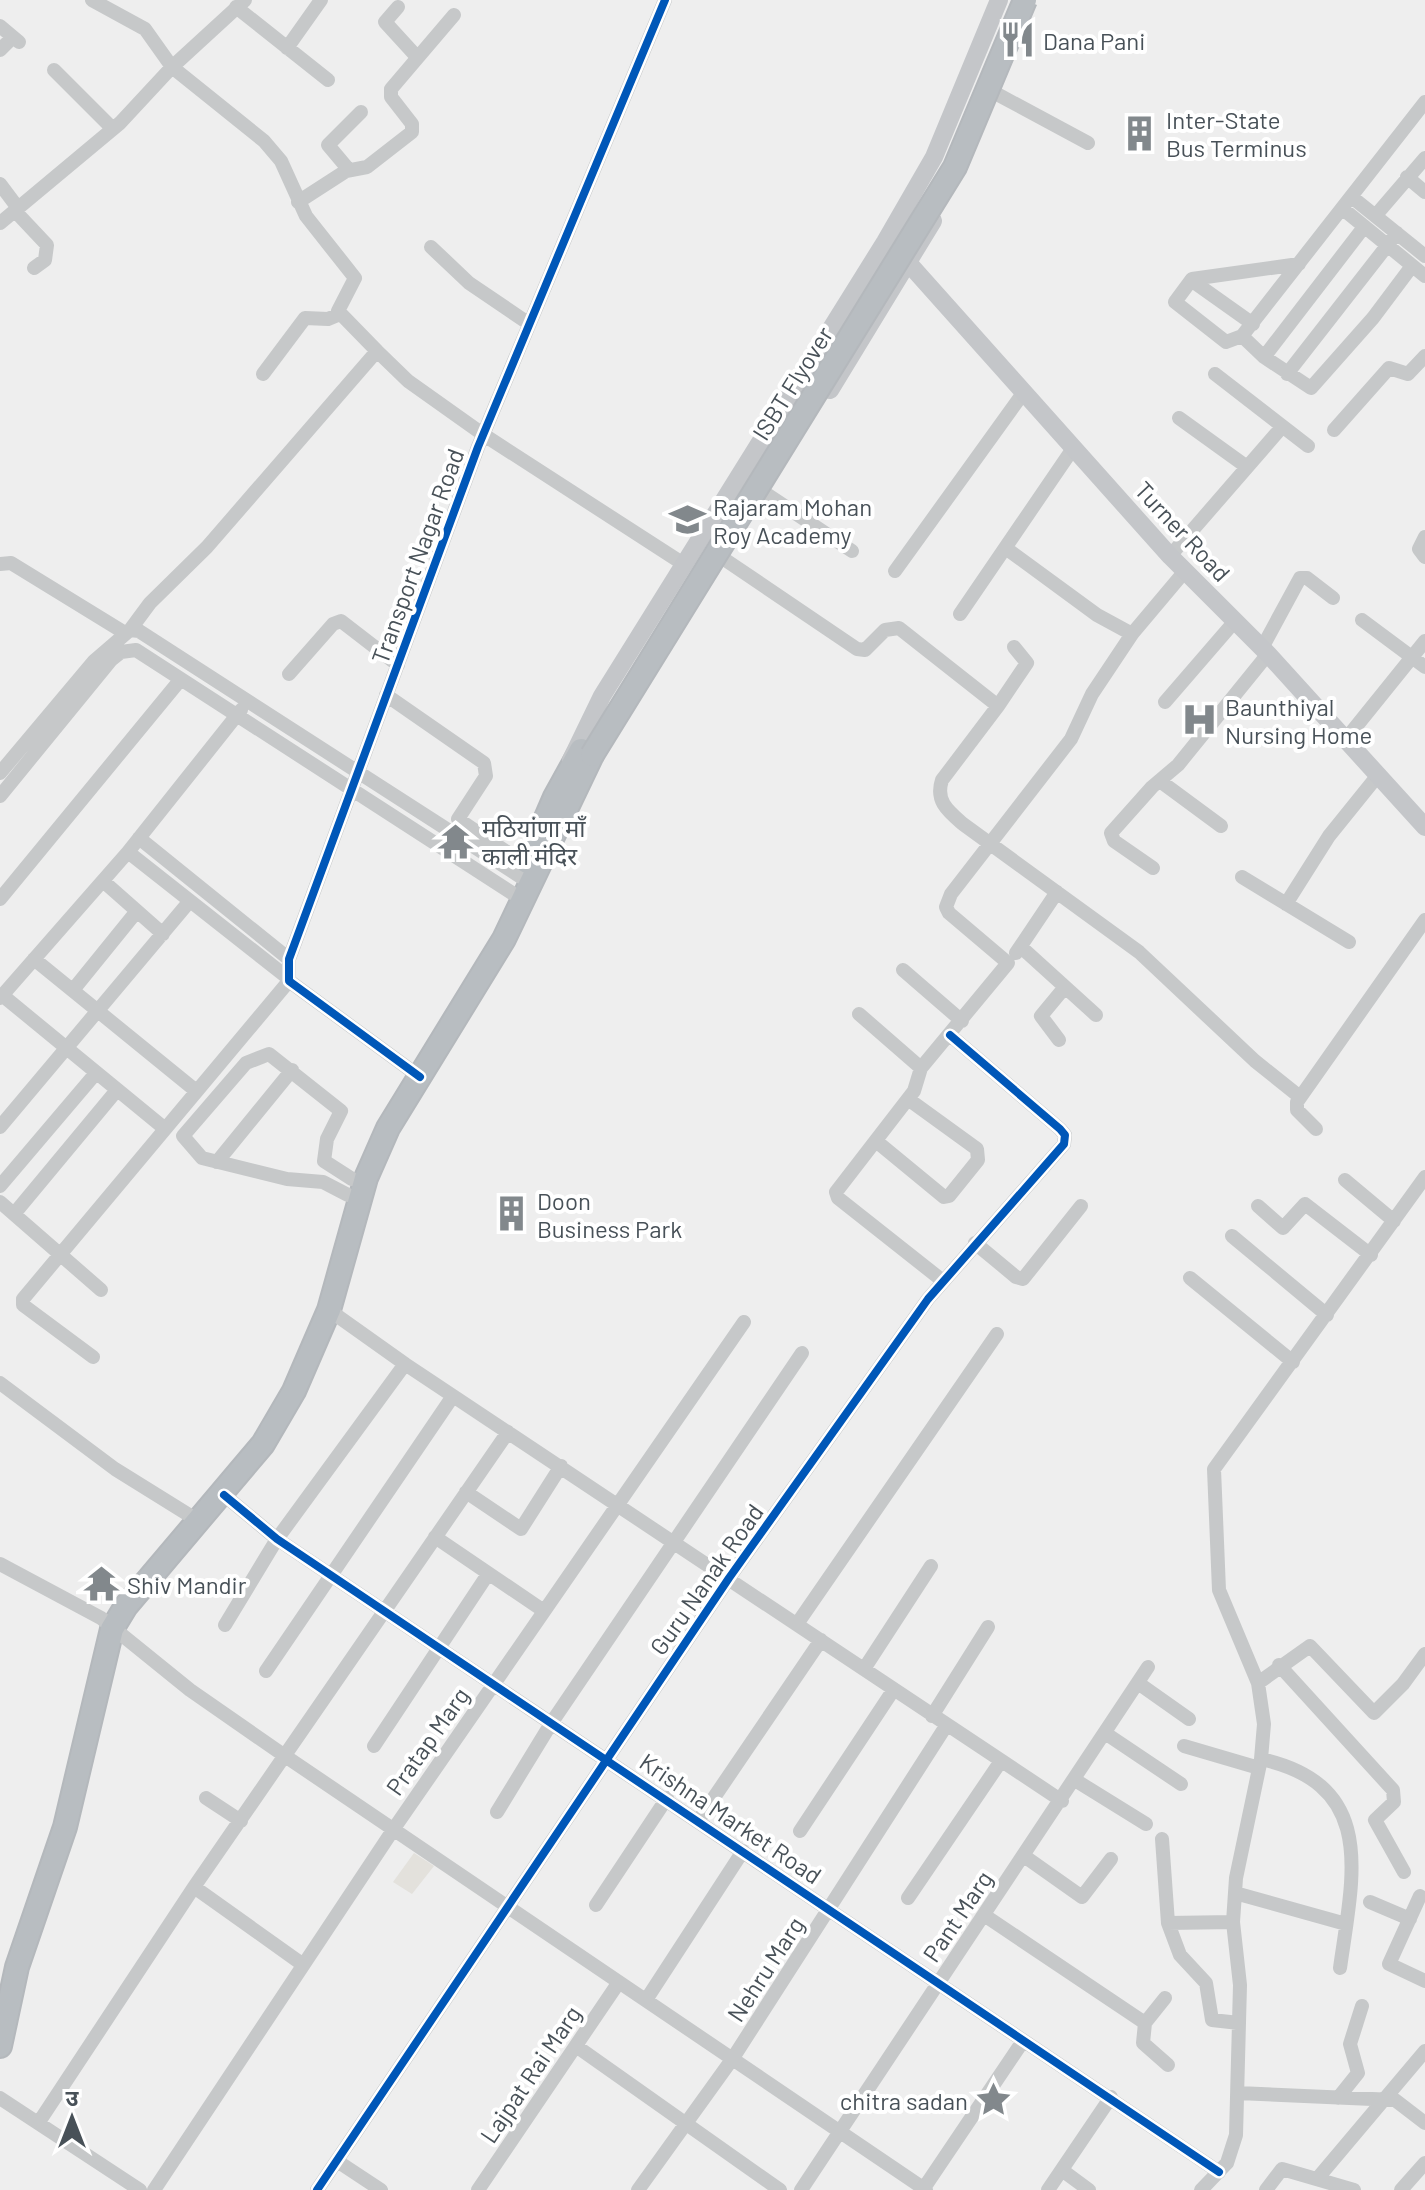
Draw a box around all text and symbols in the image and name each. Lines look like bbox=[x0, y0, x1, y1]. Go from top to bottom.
restaurant icon: Dana Pani bbox=[998, 21, 1036, 59]
place label: Dana Pani bbox=[1043, 26, 1145, 55]
place label: Inter-State Bus Terminus bbox=[1166, 105, 1307, 162]
building icon: Inter-State Bus Terminus bbox=[1121, 114, 1159, 152]
street label: ISBT Flyover bbox=[746, 321, 838, 445]
street label: Transport Nagar Road bbox=[365, 444, 469, 668]
street label: Turner Road bbox=[1129, 475, 1237, 587]
place label: Rajaram Mohan Roy Academy bbox=[713, 492, 872, 549]
school or university icon: Rajaram Mohan Roy Academy bbox=[668, 501, 706, 539]
place label: Baunthiyal Nursing Home bbox=[1225, 692, 1372, 749]
hospital icon: Baunthiyal Nursing Home bbox=[1180, 701, 1218, 739]
place label: मठियांणा माँ काली मंदिर bbox=[482, 813, 588, 870]
temple icon: मठियांणा माँ काली मंदिर bbox=[437, 822, 475, 860]
place label: Doon Business Park bbox=[537, 1186, 682, 1243]
building icon: Doon Business Park bbox=[492, 1195, 530, 1233]
street label: Guru Nanak Road bbox=[643, 1498, 769, 1660]
temple icon: Shiv Mandir bbox=[82, 1565, 120, 1603]
place label: Shiv Mandir bbox=[127, 1570, 247, 1599]
street label: Pratap Marg bbox=[379, 1682, 475, 1800]
street label: Krishna Market Road bbox=[635, 1746, 827, 1890]
street label: Pant Marg bbox=[916, 1865, 998, 1967]
street label: Nehru Marg bbox=[720, 1911, 810, 2027]
street label: Lajpat Rai Marg bbox=[473, 2000, 587, 2148]
north arrow bbox=[32, 2078, 112, 2158]
place icon: chitra sadan bbox=[975, 2081, 1013, 2119]
text: उ bbox=[66, 2084, 80, 2110]
place label: chitra sadan bbox=[840, 2086, 968, 2115]

